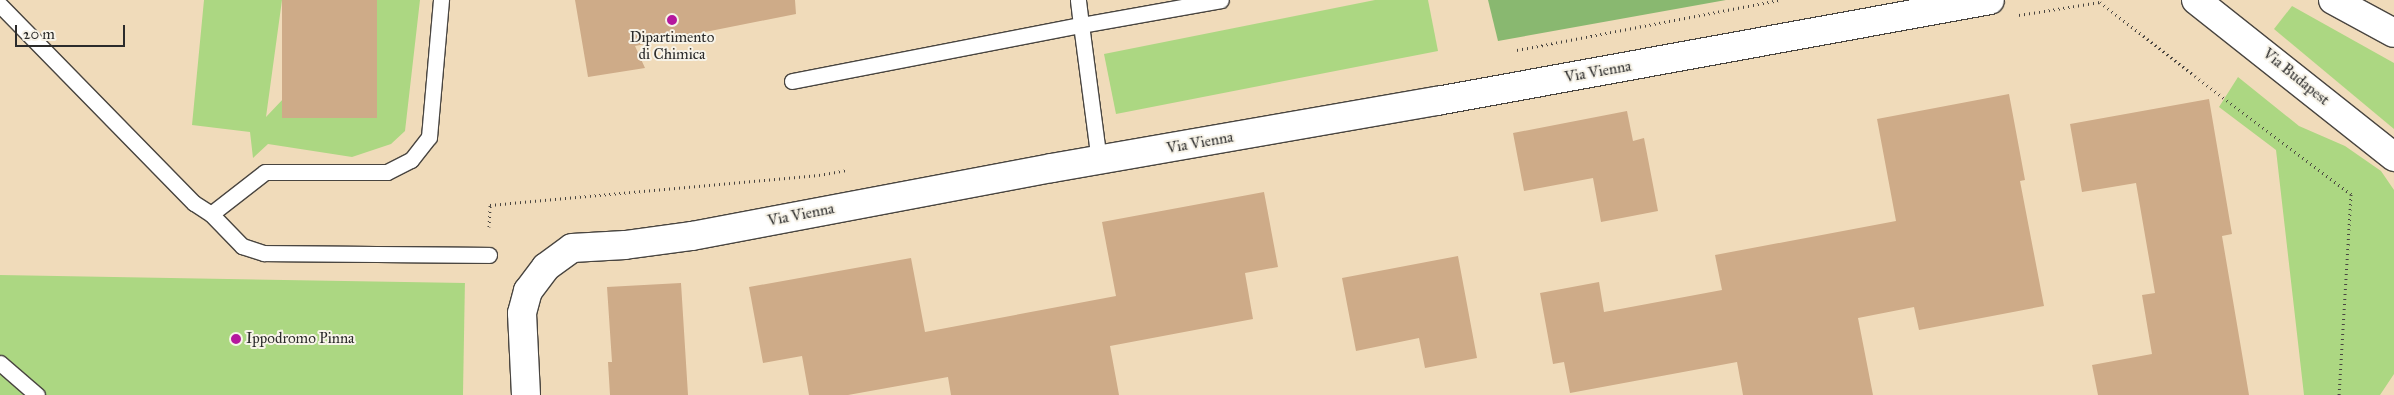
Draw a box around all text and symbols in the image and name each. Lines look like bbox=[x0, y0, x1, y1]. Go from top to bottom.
marker: Dipartimento di Chimica bbox=[666, 14, 678, 26]
scale bar bbox=[18, 15, 128, 47]
text: 20 m bbox=[23, 25, 55, 43]
place label: Dipartimento di Chimica bbox=[630, 28, 714, 63]
street label: Via Budapest bbox=[2259, 45, 2333, 109]
street label: Via Vienna bbox=[1563, 57, 1633, 87]
street label: Via Vienna bbox=[1165, 128, 1235, 158]
street label: Via Vienna bbox=[766, 200, 836, 230]
place label: Ippodromo Pinna bbox=[246, 330, 354, 348]
marker: Ippodromo Pinna bbox=[230, 333, 242, 345]

